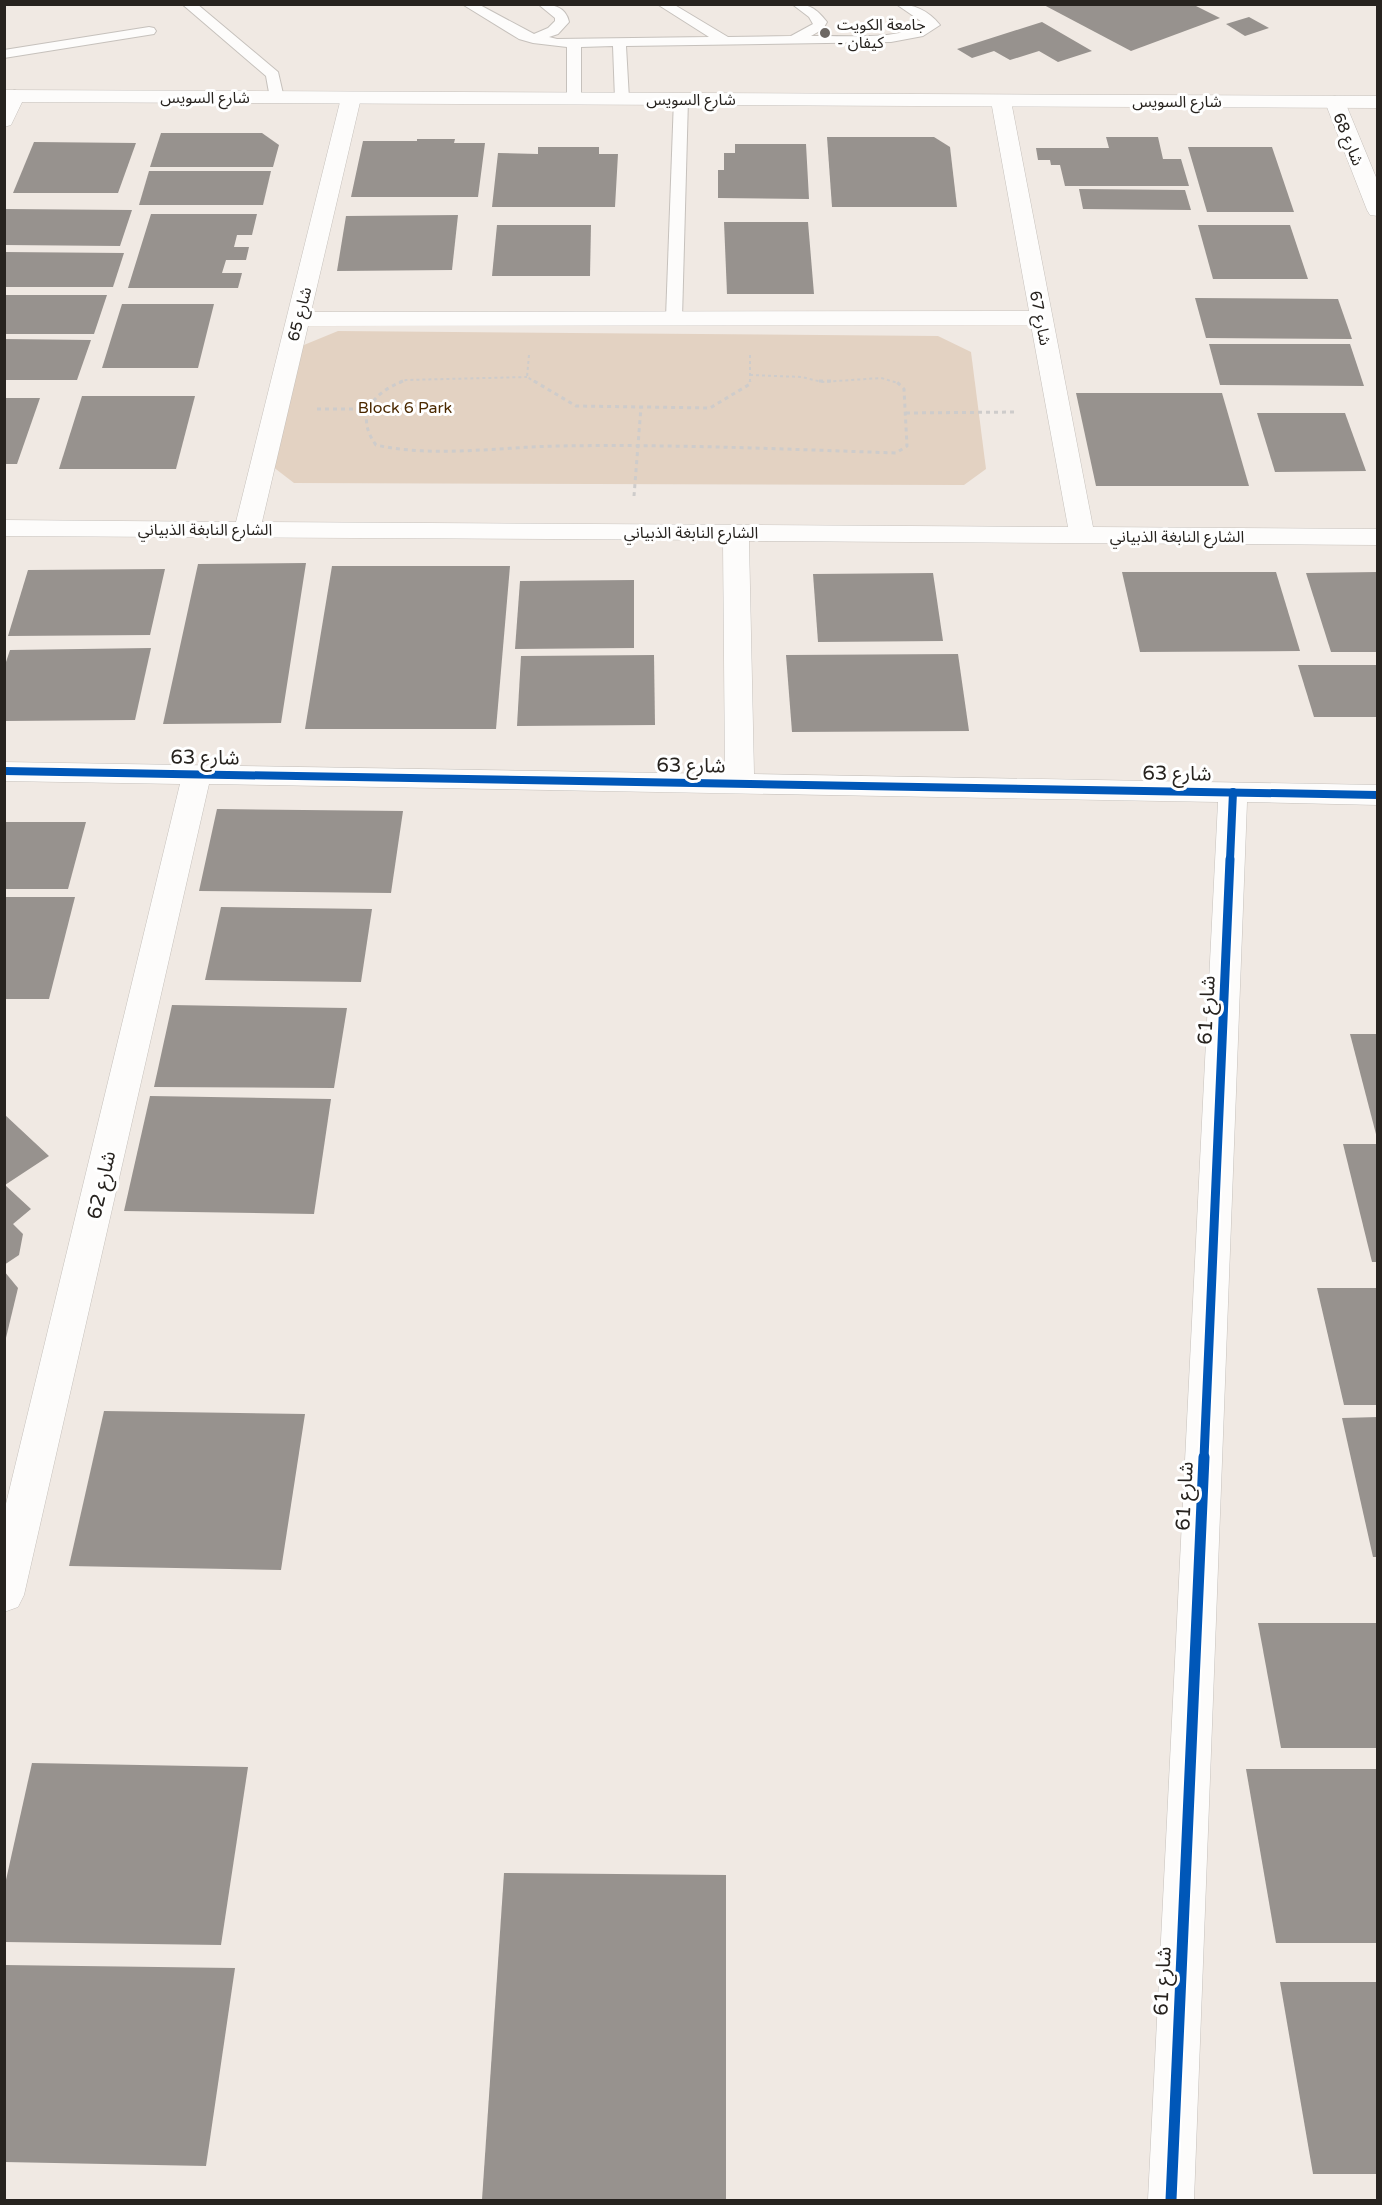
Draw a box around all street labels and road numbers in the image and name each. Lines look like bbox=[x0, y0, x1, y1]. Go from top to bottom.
street label: شارع السويس bbox=[160, 88, 250, 110]
street label: شارع السويس bbox=[646, 90, 736, 112]
street label: شارع السويس bbox=[1132, 92, 1222, 114]
street label: شارع 68 bbox=[1327, 110, 1368, 170]
street label: شارع 65 bbox=[284, 285, 318, 344]
street label: شارع 67 bbox=[1023, 289, 1055, 348]
street label: الشارع النابغة الذبياني bbox=[138, 520, 272, 542]
street label: الشارع النابغة الذبياني bbox=[624, 523, 758, 545]
street label: الشارع النابغة الذبياني bbox=[1110, 527, 1244, 549]
street label: شارع 63 bbox=[170, 745, 240, 773]
street label: شارع 63 bbox=[656, 753, 726, 781]
street label: شارع 63 bbox=[1142, 761, 1212, 789]
street label: شارع 61 bbox=[1193, 975, 1223, 1045]
street label: شارع 62 bbox=[82, 1149, 123, 1222]
street label: شارع 61 bbox=[1171, 1461, 1201, 1531]
street label: شارع 61 bbox=[1149, 1946, 1179, 2016]

